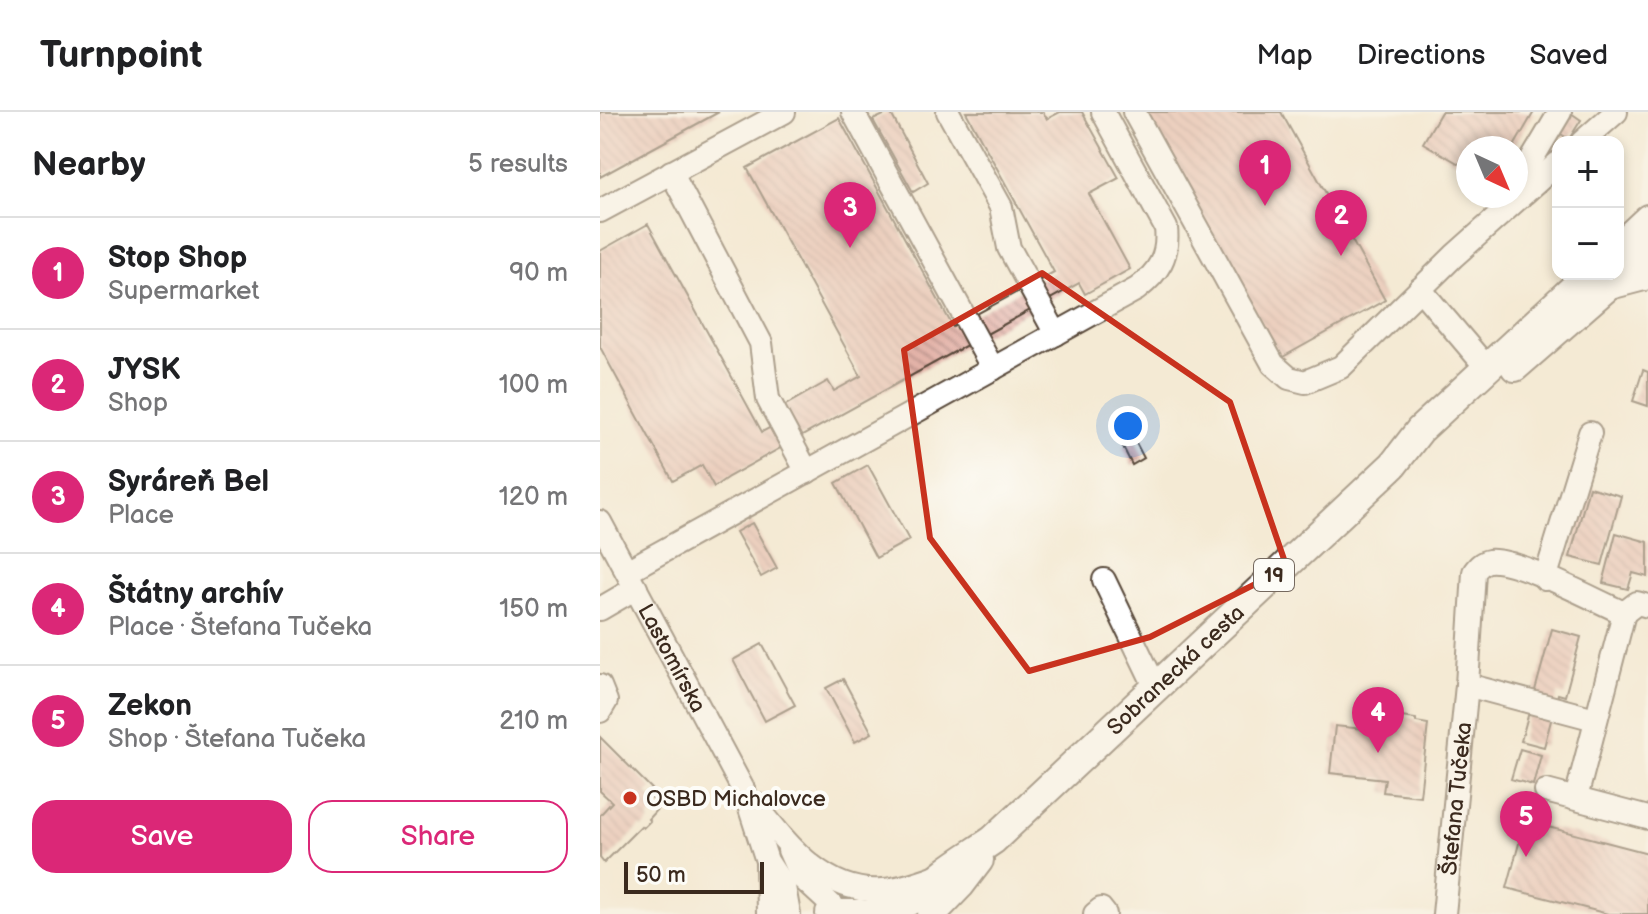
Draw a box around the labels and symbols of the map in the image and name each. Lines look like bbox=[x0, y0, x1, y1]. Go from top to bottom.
north arrow bbox=[1456, 136, 1528, 208]
pin: 1 bbox=[1239, 140, 1291, 206]
pin: 3 bbox=[824, 182, 876, 248]
pin: 2 bbox=[1315, 190, 1367, 256]
your location bbox=[1108, 406, 1148, 446]
road number: 19 bbox=[1254, 559, 1294, 591]
street label: Lastomírska bbox=[631, 600, 711, 717]
street label: Sobranecká cesta bbox=[1102, 600, 1250, 741]
pin: 4 bbox=[1352, 687, 1404, 753]
street label: Štefana Tučeka bbox=[1436, 721, 1478, 877]
place label: OSBD Michalovce bbox=[646, 786, 826, 813]
marker: OSBD Michalovce bbox=[621, 789, 639, 807]
pin: 5 bbox=[1500, 791, 1552, 857]
scale bar bbox=[624, 858, 764, 894]

